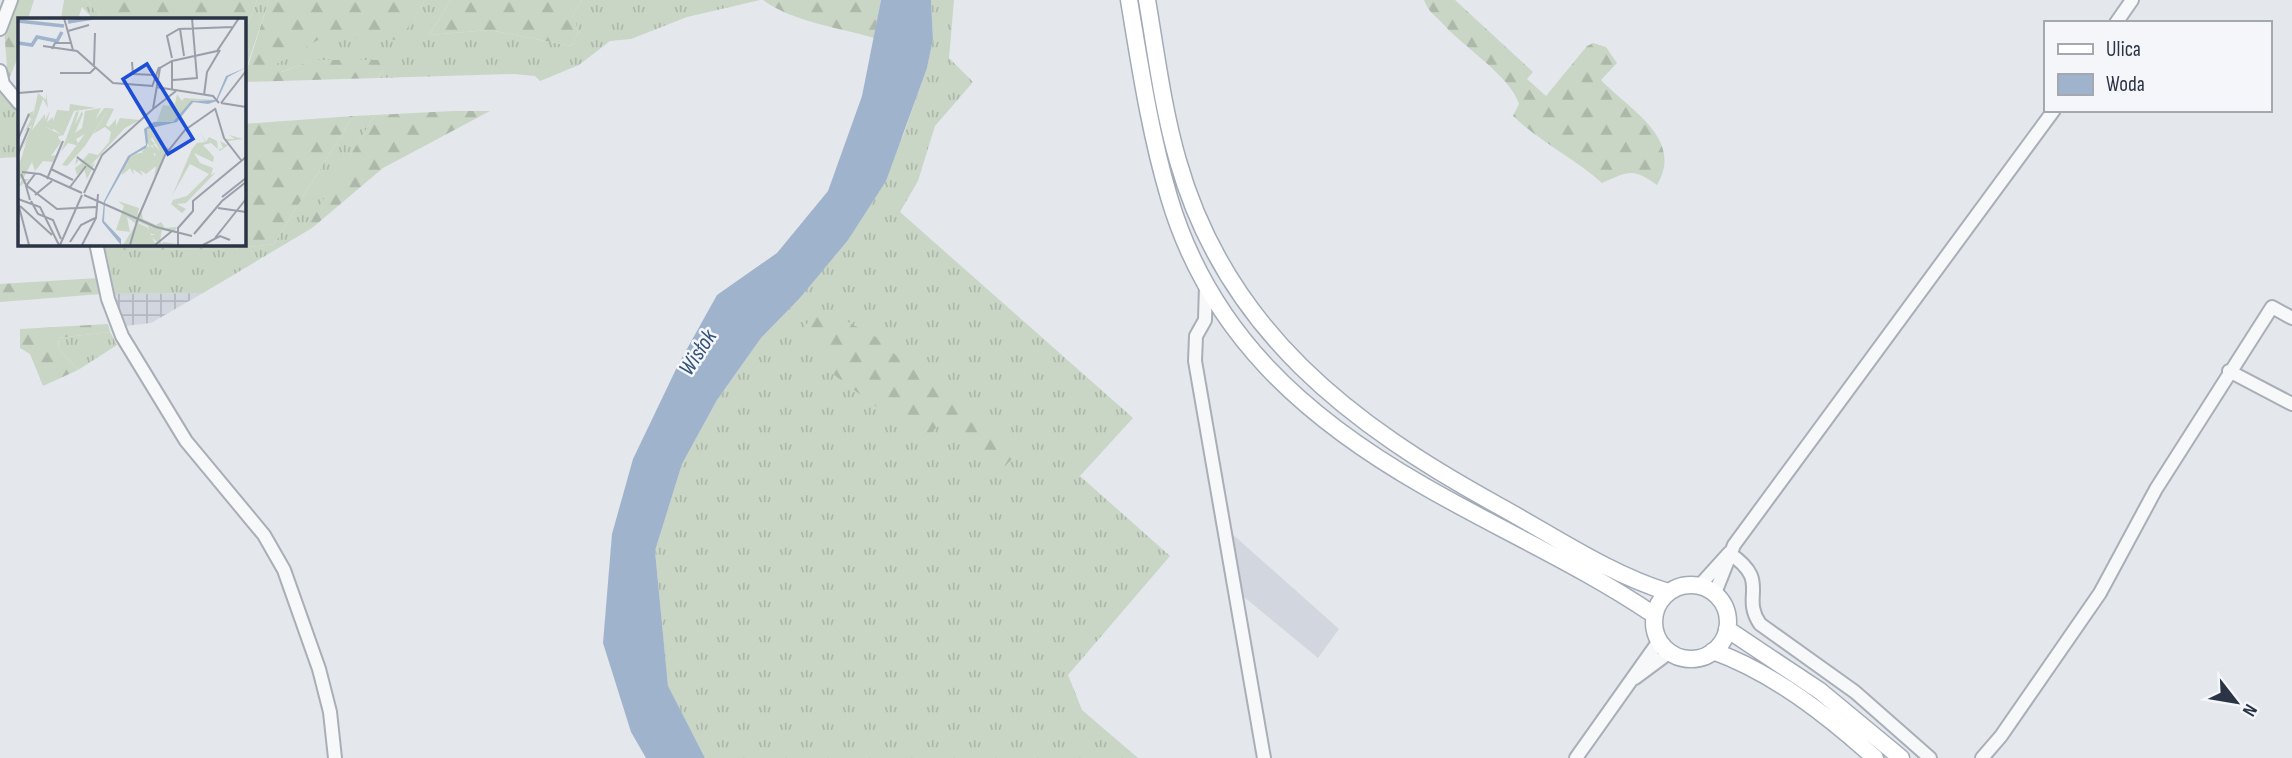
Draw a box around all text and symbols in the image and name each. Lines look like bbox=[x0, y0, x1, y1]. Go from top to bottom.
inset map bbox=[18, 18, 245, 245]
legend bbox=[2044, 21, 2271, 112]
text: Ulica bbox=[2106, 37, 2141, 62]
text: Woda bbox=[2106, 72, 2145, 97]
water label: Wisłok bbox=[673, 323, 724, 381]
north arrow bbox=[2201, 667, 2271, 737]
text: N bbox=[2237, 700, 2262, 720]

